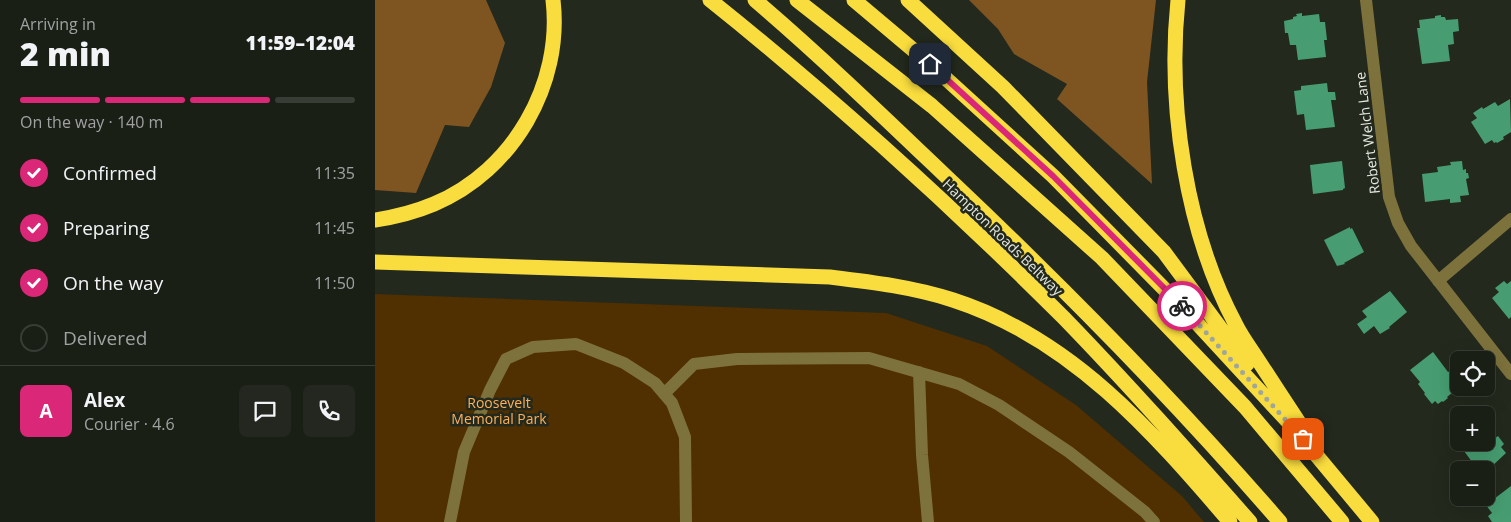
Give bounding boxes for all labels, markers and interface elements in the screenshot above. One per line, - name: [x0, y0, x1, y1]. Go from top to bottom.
- text: Arriving in: [20, 13, 96, 35]
- text: 11:59–12:04: [245, 30, 355, 56]
- text: 2 min: [20, 32, 111, 75]
- pin: [909, 43, 951, 85]
- icon: home: [916, 50, 944, 78]
- street label: Robert Welch Lane: [1350, 71, 1384, 195]
- text: On the way · 140 m: [20, 111, 163, 133]
- icon: check: [20, 159, 48, 187]
- text: Confirmed: [63, 160, 157, 186]
- text: 11:35: [314, 162, 355, 184]
- street label: Hampton Roads Beltway: [939, 175, 1068, 300]
- icon: check: [20, 214, 48, 242]
- text: Preparing: [63, 215, 150, 241]
- text: 11:45: [314, 217, 355, 239]
- icon: check: [20, 269, 48, 297]
- text: On the way: [63, 270, 163, 296]
- text: 11:50: [314, 272, 355, 294]
- courier: [1157, 281, 1207, 331]
- icon: bike: [1168, 292, 1196, 320]
- text: Delivered: [63, 325, 147, 351]
- map controls: [1450, 351, 1495, 506]
- button: locate: [1450, 351, 1495, 396]
- button: chat: [239, 385, 291, 437]
- button: phone: [303, 385, 355, 437]
- text: Alex: [84, 387, 125, 413]
- park label: Roosevelt Memorial Park: [451, 393, 547, 428]
- text: A: [39, 398, 53, 424]
- button: +: [1450, 406, 1495, 451]
- text: Courier · 4.6: [84, 413, 175, 435]
- pin: [1282, 418, 1324, 460]
- icon: bag: [1289, 425, 1317, 453]
- button: −: [1450, 461, 1495, 506]

